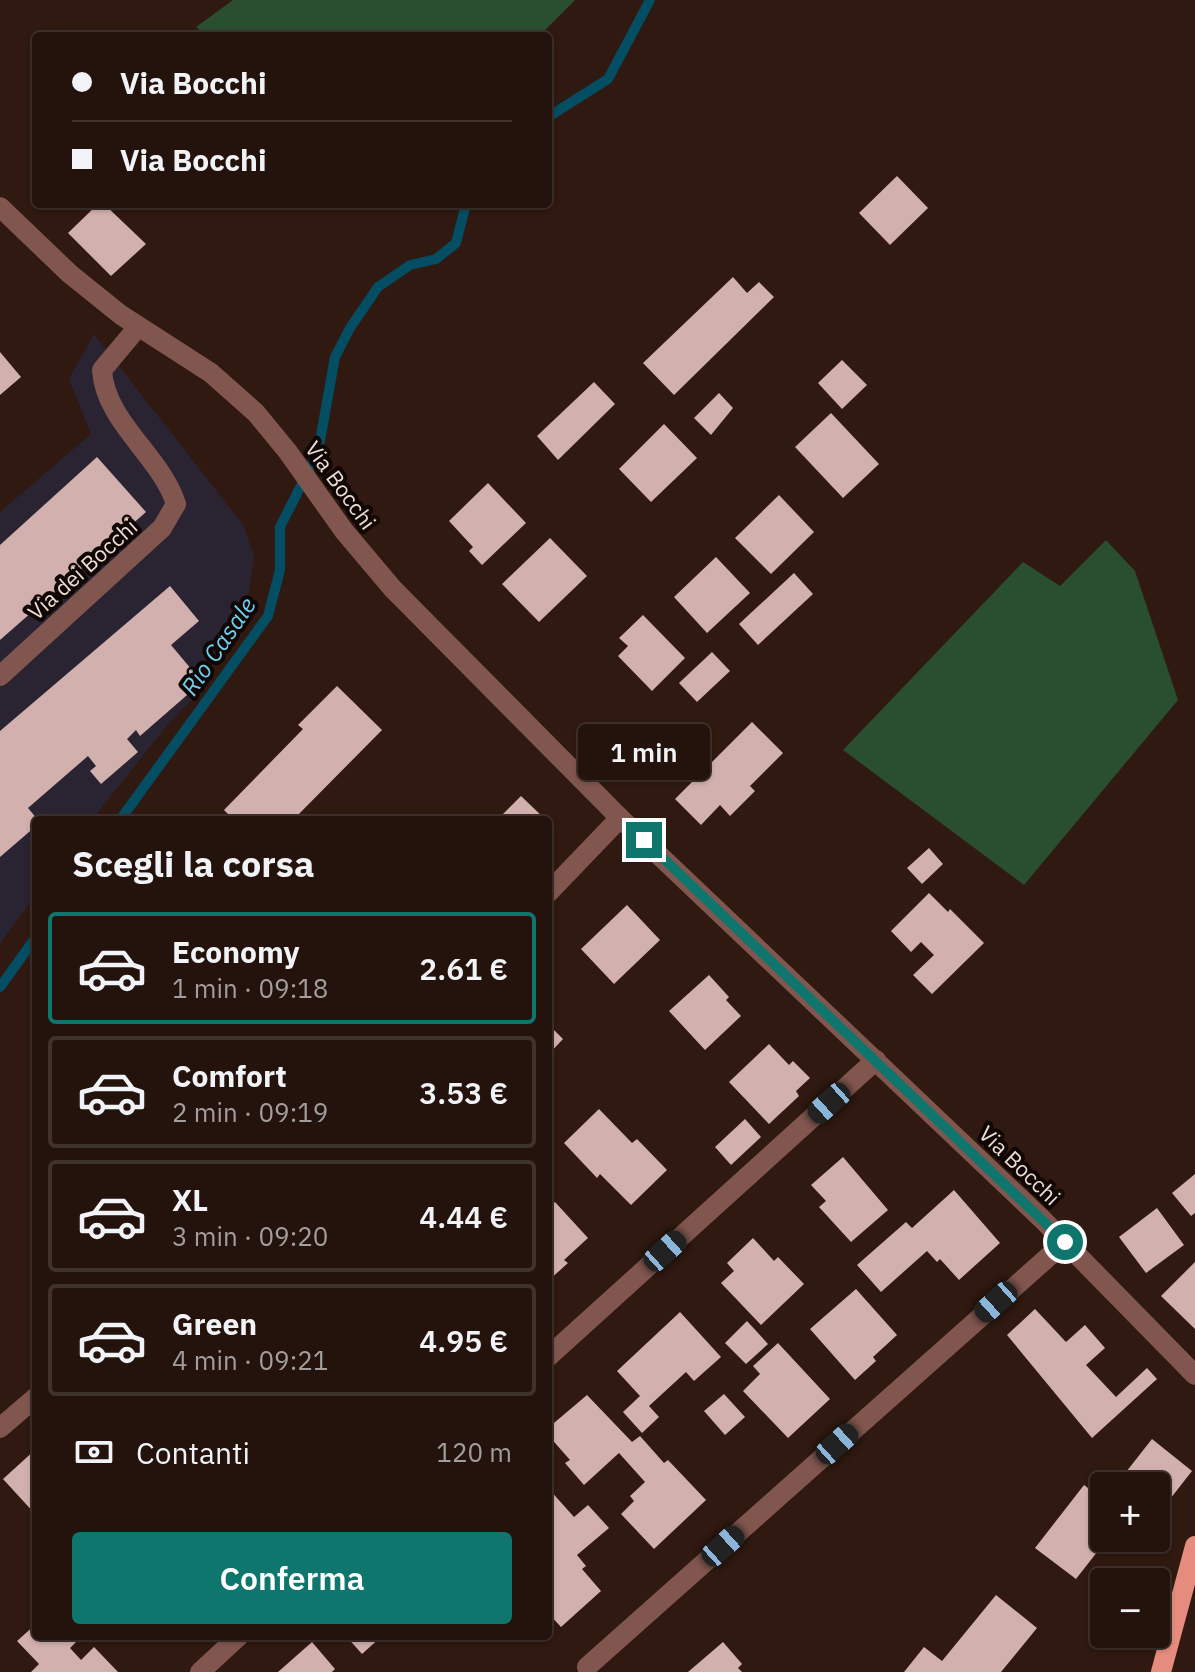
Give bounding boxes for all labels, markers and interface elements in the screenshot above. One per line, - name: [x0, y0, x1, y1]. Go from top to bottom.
- text: Via Bocchi: [120, 63, 267, 102]
- text: Via Bocchi: [120, 140, 267, 179]
- street label: Via Bocchi: [299, 435, 383, 535]
- street label: Via dei Bocchi: [21, 512, 143, 626]
- water label: Rio Casale: [173, 591, 263, 701]
- callout: 1 min: [578, 724, 710, 780]
- text: 1 min: [610, 735, 678, 769]
- route end: [626, 822, 662, 858]
- text: Scegli la corsa: [72, 840, 315, 887]
- icon: car: [76, 932, 148, 1004]
- text: Economy: [172, 932, 300, 971]
- text: 2.61 €: [419, 949, 508, 988]
- text: 1 min · 09:18: [172, 971, 328, 1005]
- icon: car: [76, 1056, 148, 1128]
- text: Comfort: [172, 1056, 287, 1095]
- text: 3.53 €: [419, 1073, 508, 1112]
- car: [803, 1078, 855, 1128]
- text: 2 min · 09:19: [172, 1095, 328, 1129]
- street label: Via Bocchi: [973, 1119, 1067, 1211]
- icon: car: [76, 1180, 148, 1252]
- text: XL: [172, 1180, 208, 1219]
- text: 4.44 €: [419, 1197, 508, 1236]
- text: 3 min · 09:20: [172, 1219, 328, 1253]
- route start: [1047, 1224, 1083, 1260]
- car: [639, 1226, 691, 1276]
- car: [970, 1277, 1022, 1327]
- icon: car: [76, 1304, 148, 1376]
- text: Green: [172, 1304, 257, 1343]
- text: 4.95 €: [419, 1321, 508, 1360]
- text: 4 min · 09:21: [172, 1343, 328, 1377]
- car: [811, 1419, 863, 1469]
- icon: cash: [72, 1430, 116, 1474]
- text: Contanti: [136, 1433, 250, 1472]
- text: 120 m: [436, 1435, 512, 1469]
- map controls: [1090, 1472, 1170, 1648]
- button: +: [1090, 1472, 1170, 1552]
- car: [697, 1521, 749, 1571]
- button: Conferma: [72, 1532, 512, 1624]
- button: −: [1090, 1568, 1170, 1648]

